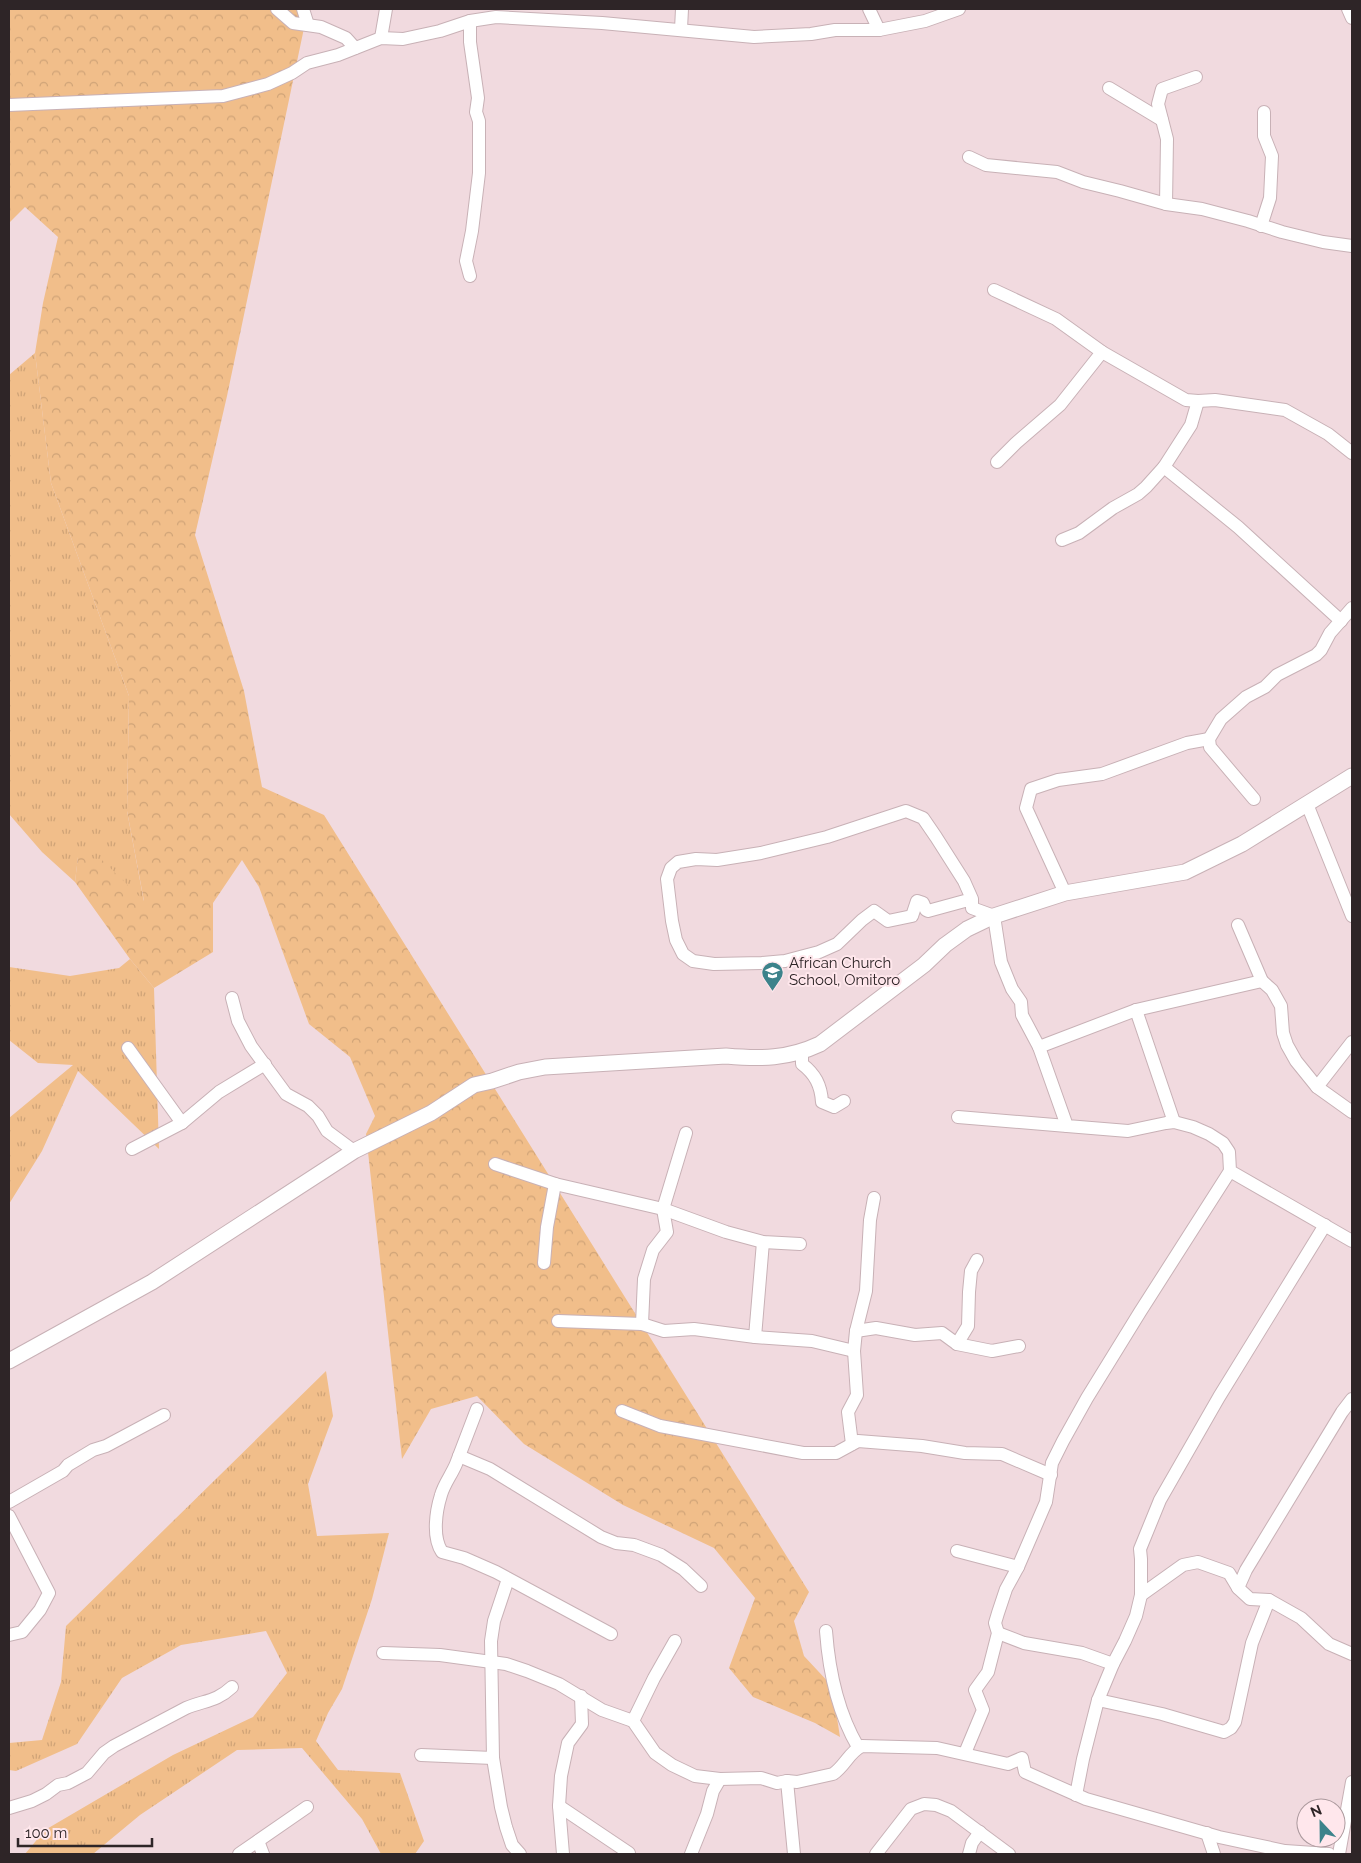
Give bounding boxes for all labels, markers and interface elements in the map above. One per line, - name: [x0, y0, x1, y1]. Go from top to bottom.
- place label: African Church School, Omitoro: [789, 954, 900, 989]
- school or university icon: African Church School, Omitoro: [761, 960, 785, 991]
- north arrow: [1296, 1798, 1346, 1848]
- text: N: [1308, 1802, 1324, 1820]
- scale bar: [18, 1816, 151, 1848]
- text: 100 m: [25, 1824, 67, 1842]

